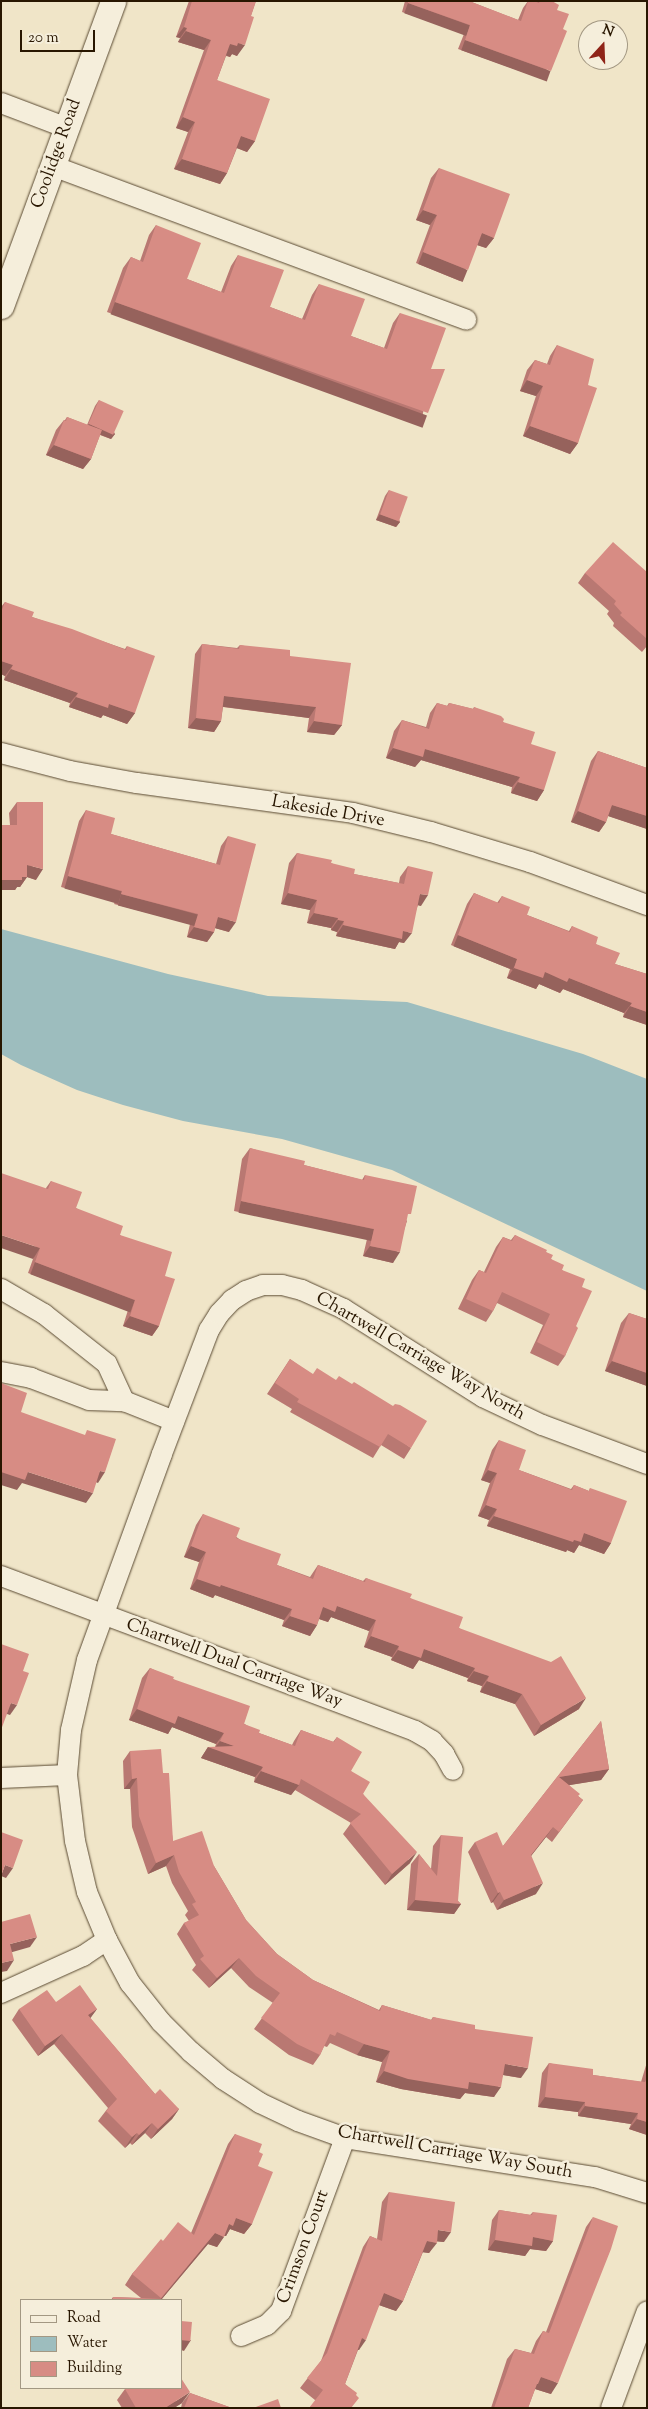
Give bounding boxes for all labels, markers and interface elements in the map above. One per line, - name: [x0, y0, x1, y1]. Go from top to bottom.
- scale bar: [22, 20, 98, 52]
- north arrow: [578, 20, 628, 70]
- text: N: [599, 21, 616, 43]
- text: 20 m: [28, 28, 59, 49]
- street label: Coolidge Road: [27, 96, 87, 212]
- street label: Lakeside Drive: [270, 791, 386, 833]
- street label: Chartwell Carriage Way North: [311, 1288, 529, 1426]
- street label: Chartwell Dual Carriage Way: [123, 1615, 345, 1713]
- street label: Chartwell Carriage Way South: [336, 2122, 574, 2184]
- street label: Crimson Court: [273, 2187, 335, 2307]
- legend: [20, 2299, 182, 2389]
- text: Road: [67, 2308, 101, 2329]
- text: Water: [67, 2333, 107, 2354]
- text: Building: [67, 2358, 122, 2379]

